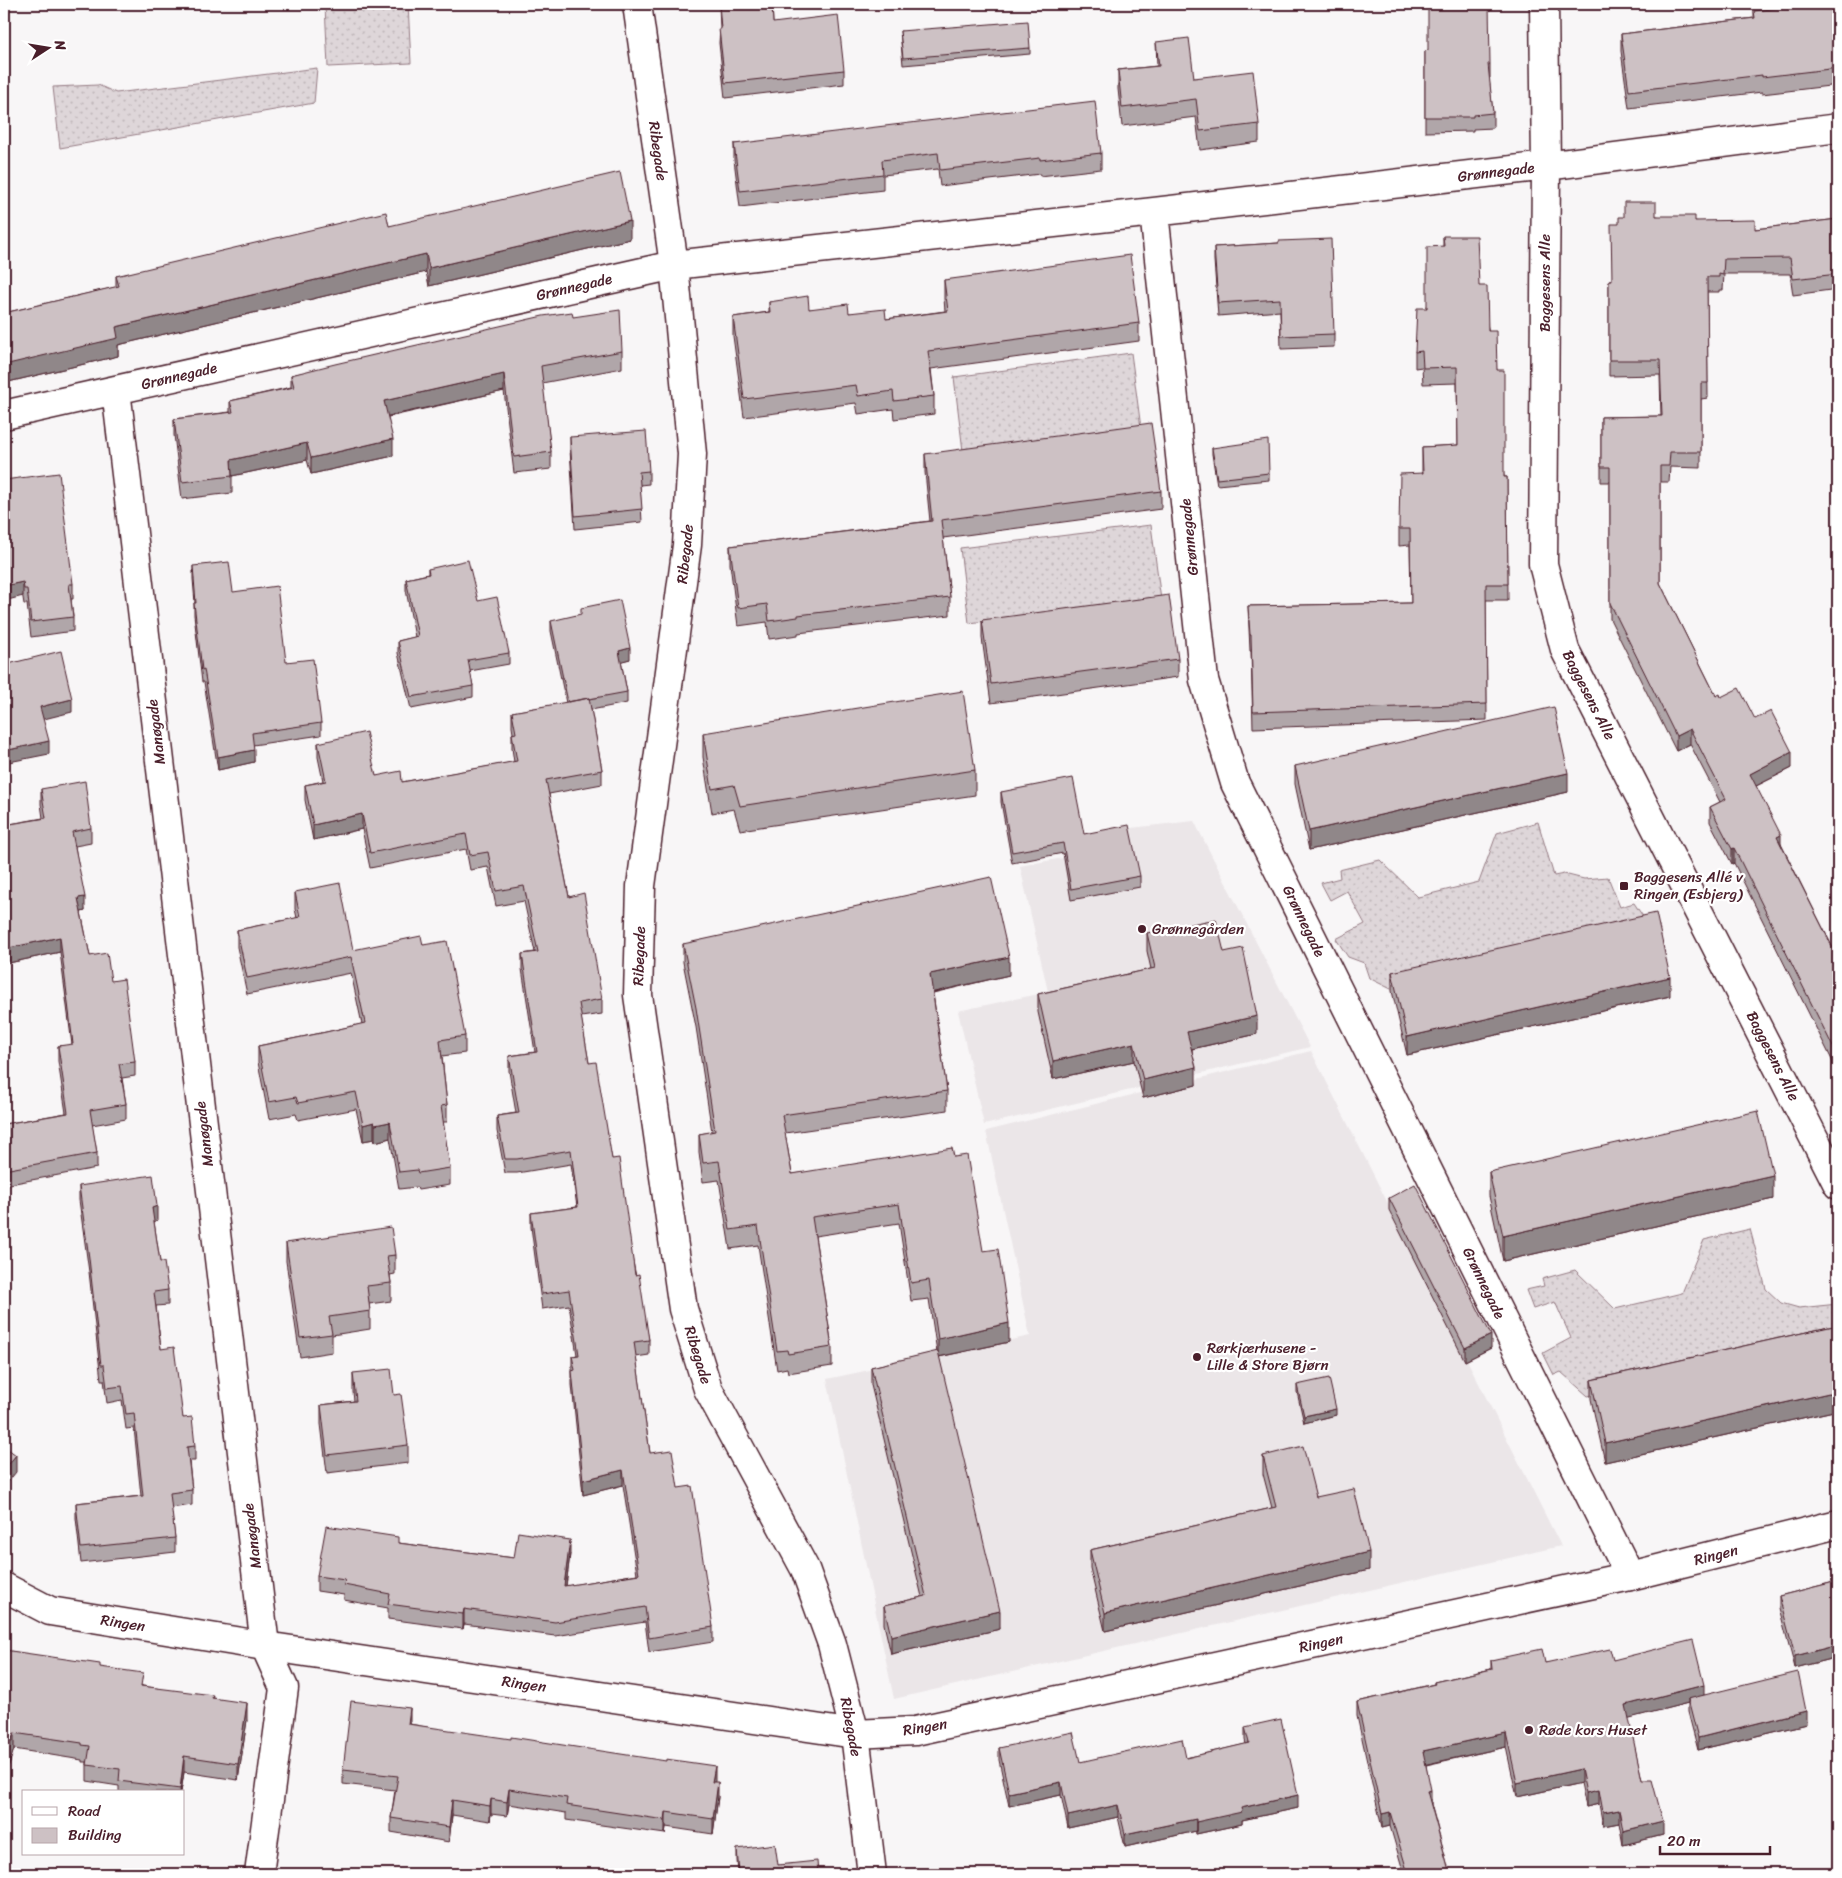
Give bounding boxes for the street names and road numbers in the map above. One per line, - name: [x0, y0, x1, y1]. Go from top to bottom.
- street label: Ribegade: [641, 120, 675, 183]
- street label: Grønnegade: [1456, 154, 1536, 190]
- street label: Baggesens Alle: [1532, 234, 1558, 332]
- street label: Grønnegade: [533, 266, 615, 308]
- street label: Grønnegade: [138, 355, 220, 397]
- street label: Grønnegade: [1172, 497, 1206, 577]
- street label: Ribegade: [669, 523, 701, 585]
- street label: Baggesens Alle: [1555, 645, 1623, 745]
- street label: Manøgade: [139, 698, 173, 766]
- street label: Grønnegade: [1275, 881, 1333, 961]
- street label: Ribegade: [625, 925, 653, 986]
- street label: Baggesens Alle: [1739, 1006, 1807, 1106]
- street label: Manøgade: [187, 1100, 221, 1168]
- street label: Grønnegade: [1455, 1243, 1513, 1323]
- street label: Ribegade: [677, 1323, 719, 1388]
- street label: Manøgade: [235, 1502, 269, 1570]
- street label: Ringen: [1691, 1537, 1741, 1573]
- street label: Ringen: [99, 1607, 147, 1639]
- street label: Ringen: [1296, 1626, 1346, 1660]
- street label: Ringen: [500, 1668, 548, 1700]
- street label: Ribegade: [833, 1695, 870, 1759]
- street label: Ringen: [901, 1711, 949, 1743]

